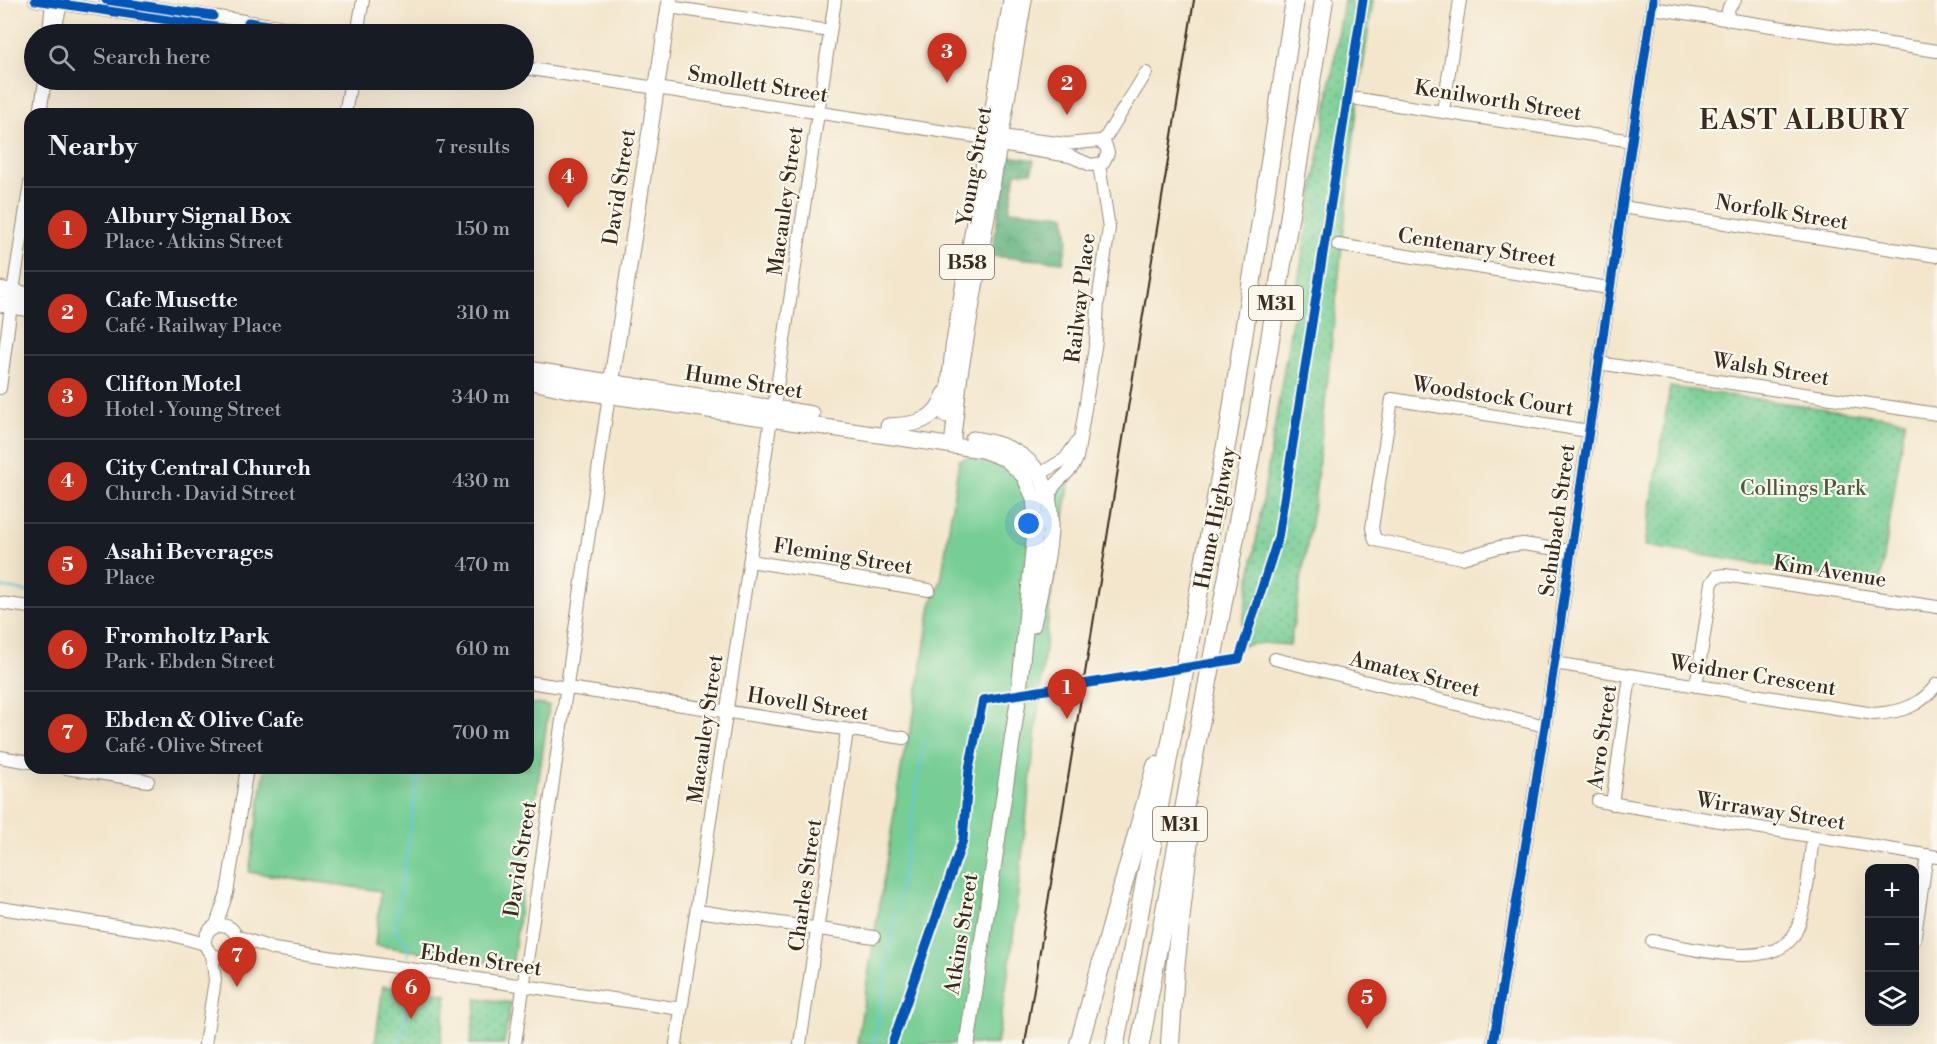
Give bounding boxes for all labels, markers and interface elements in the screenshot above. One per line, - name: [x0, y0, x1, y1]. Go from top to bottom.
- search box: [24, 24, 534, 90]
- pin: 3: [928, 34, 966, 83]
- icon: search: [45, 41, 78, 74]
- text: Search here: [93, 44, 210, 71]
- street label: Smollett Street: [686, 61, 830, 109]
- pin: 2: [1048, 66, 1086, 115]
- street label: Kenilworth Street: [1412, 75, 1584, 127]
- street label: Young Street: [952, 104, 998, 229]
- district label: EAST ALBURY: [1699, 104, 1911, 138]
- street label: Macauley Street: [763, 124, 809, 278]
- street label: David Street: [598, 127, 642, 247]
- text: Nearby: [48, 131, 138, 163]
- text: 7 results: [435, 135, 510, 160]
- pin: 4: [548, 158, 588, 208]
- street label: Norfolk Street: [1713, 190, 1851, 236]
- text: Albury Signal Box: [105, 203, 292, 230]
- text: 1: [63, 217, 72, 242]
- text: 150 m: [455, 217, 510, 242]
- street label: Centenary Street: [1396, 223, 1558, 273]
- text: Place · Atkins Street: [105, 230, 283, 255]
- street label: Railway Place: [1060, 232, 1102, 365]
- road number: B58: [940, 245, 994, 279]
- road number: M31: [1249, 286, 1303, 320]
- text: Cafe Musette: [105, 287, 238, 314]
- text: 2: [61, 301, 74, 326]
- text: 310 m: [457, 301, 510, 326]
- text: Café · Railway Place: [105, 314, 282, 339]
- street label: Walsh Street: [1710, 348, 1832, 392]
- street label: Hume Street: [683, 361, 805, 405]
- text: Clifton Motel: [105, 371, 241, 398]
- street label: Woodstock Court: [1409, 371, 1576, 423]
- text: 3: [61, 385, 74, 410]
- text: 340 m: [452, 385, 510, 410]
- text: Hotel · Young Street: [105, 398, 282, 423]
- street label: Schubach Street: [1534, 442, 1582, 598]
- street label: Hume Highway: [1189, 444, 1243, 592]
- text: City Central Church: [105, 455, 311, 482]
- text: 4: [61, 469, 74, 494]
- text: 430 m: [452, 469, 510, 494]
- park label: Collings Park: [1740, 476, 1867, 502]
- text: Church · David Street: [105, 482, 296, 507]
- your location: [1014, 509, 1043, 538]
- street label: Fleming Street: [771, 533, 915, 581]
- text: Asahi Beverages: [105, 539, 273, 566]
- street label: Kim Avenue: [1771, 550, 1888, 594]
- text: 5: [61, 553, 74, 578]
- text: 470 m: [454, 553, 510, 578]
- text: Place: [105, 566, 155, 591]
- text: Fromholtz Park: [105, 623, 270, 650]
- text: 6: [61, 637, 74, 662]
- text: 610 m: [456, 637, 510, 662]
- street label: Amatex Street: [1346, 646, 1483, 704]
- text: Park · Ebden Street: [105, 650, 275, 675]
- street label: Weidner Crescent: [1667, 650, 1838, 702]
- street label: Macauley Street: [683, 652, 729, 806]
- pin: 1: [1048, 670, 1086, 719]
- street label: Avro Street: [1583, 682, 1623, 792]
- street label: Hovell Street: [745, 683, 871, 728]
- text: Ebden & Olive Cafe: [105, 707, 304, 734]
- text: 7: [62, 721, 73, 746]
- text: 700 m: [452, 721, 510, 746]
- text: Café · Olive Street: [105, 734, 264, 759]
- street label: Wirraway Street: [1693, 787, 1848, 837]
- street label: David Street: [499, 799, 543, 919]
- road number: M31: [1153, 807, 1207, 841]
- street label: Charles Street: [784, 817, 828, 953]
- map controls: [1865, 864, 1919, 1026]
- button: +: [1865, 864, 1919, 918]
- street label: Atkins Street: [939, 871, 985, 998]
- button: −: [1865, 918, 1919, 972]
- pin: 7: [218, 938, 256, 987]
- street label: Ebden Street: [418, 940, 544, 982]
- pin: 6: [392, 970, 430, 1019]
- button: layers: [1865, 972, 1919, 1026]
- pin: 5: [1348, 980, 1386, 1029]

